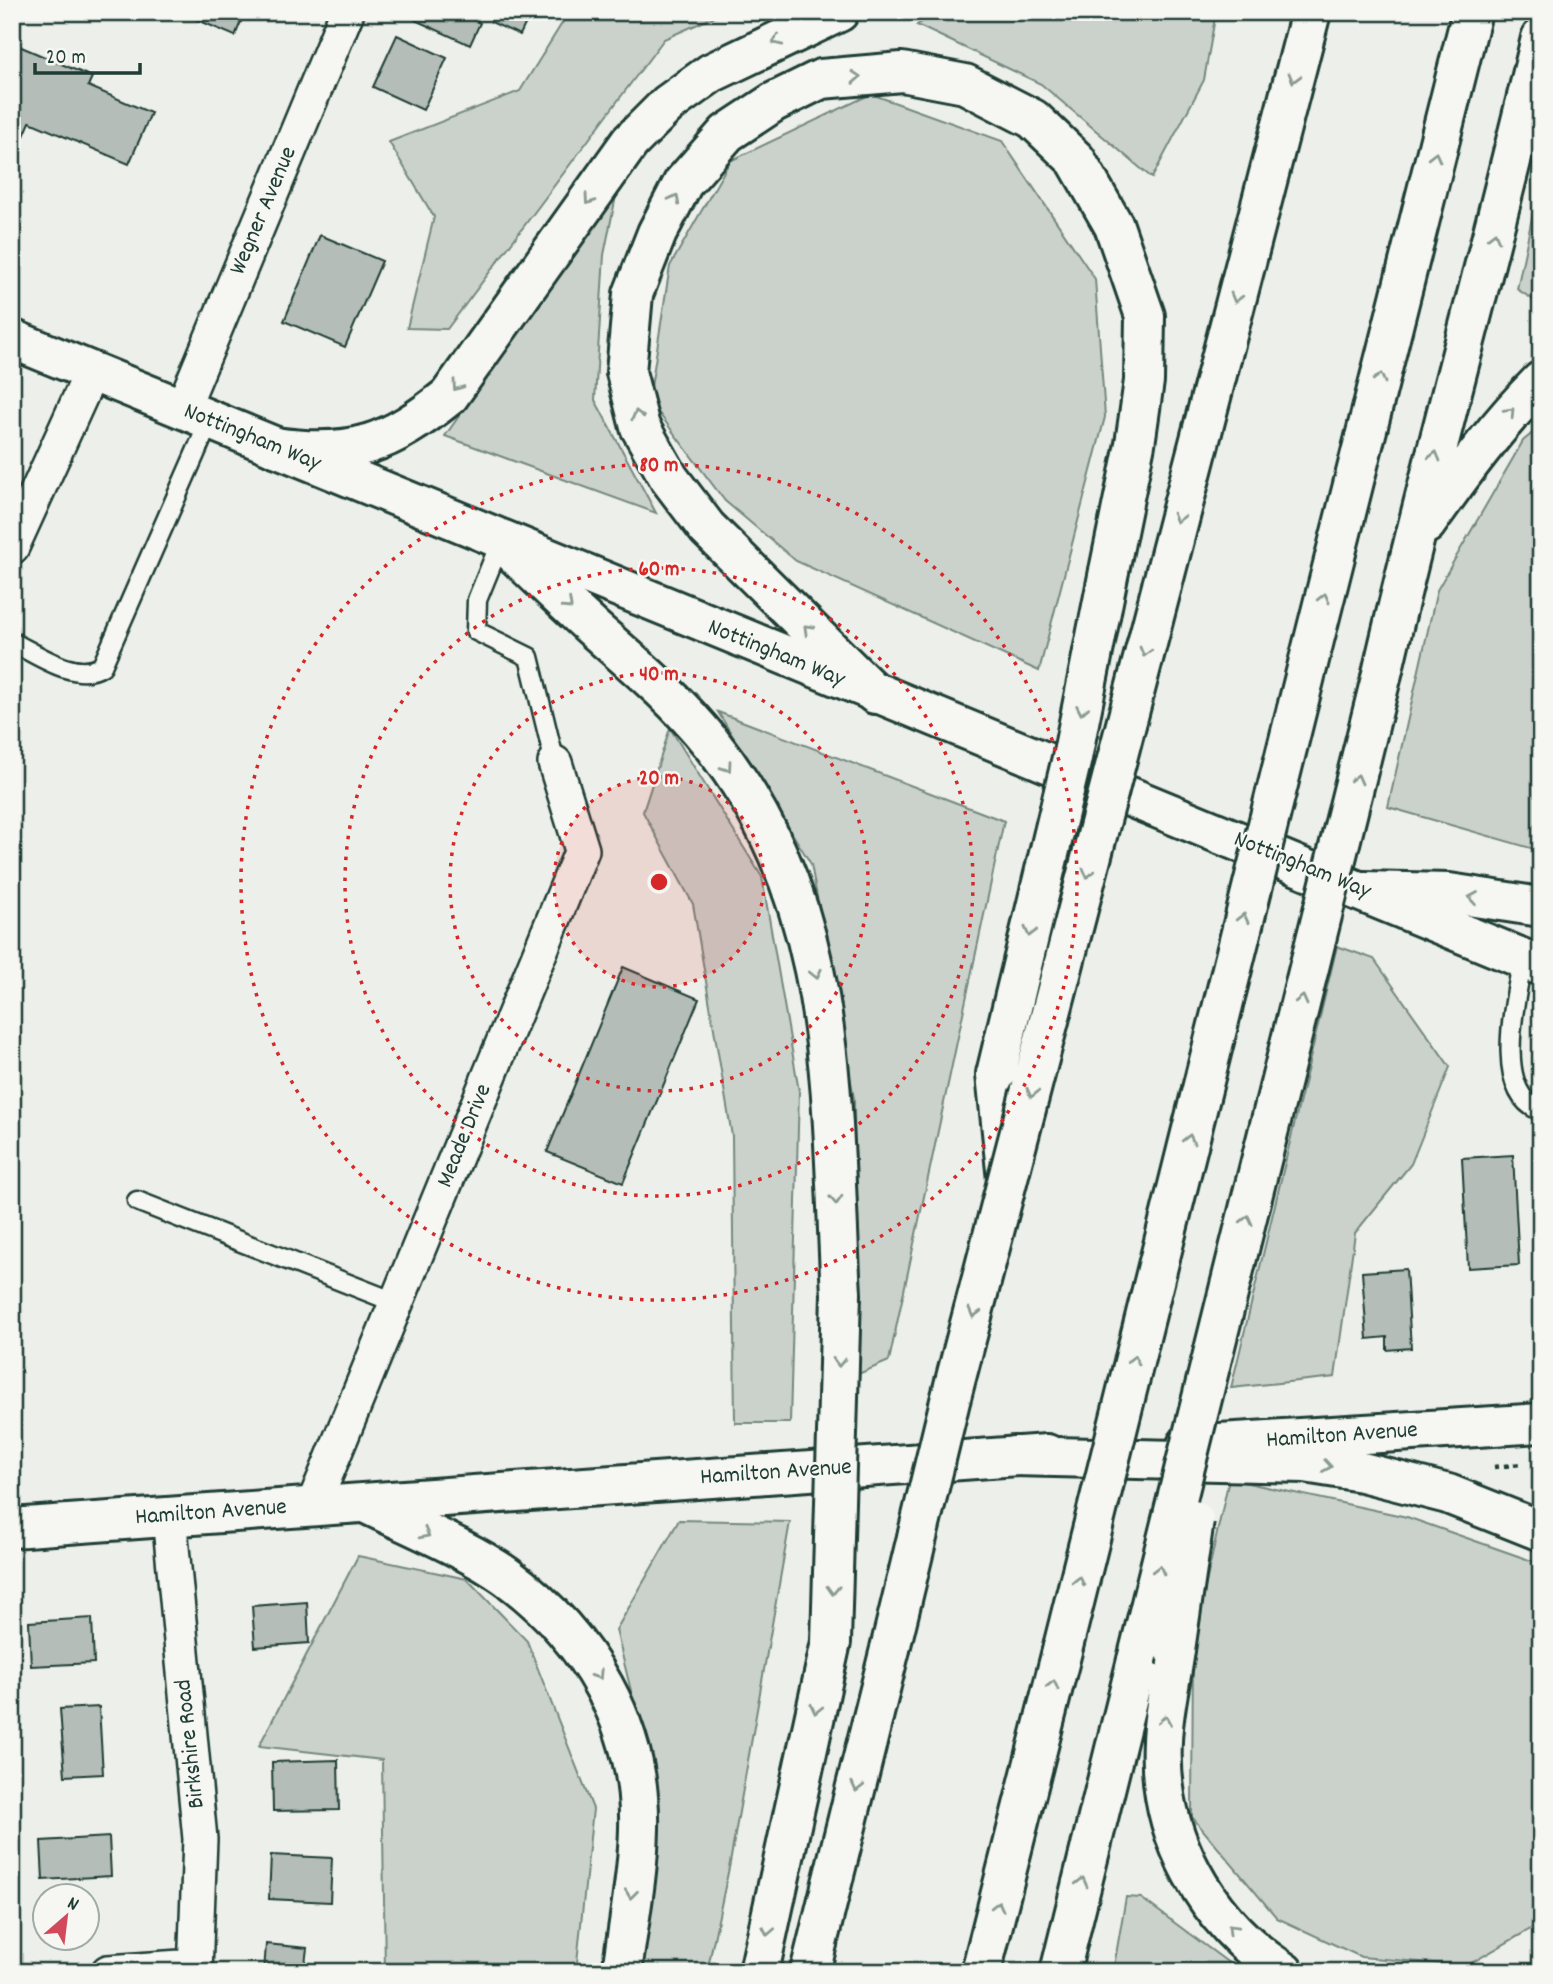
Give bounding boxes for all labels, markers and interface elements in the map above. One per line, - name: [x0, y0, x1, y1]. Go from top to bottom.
- scale bar: [35, 32, 140, 76]
- one-way arrow: [772, 33, 784, 47]
- text: 20 m: [46, 44, 86, 74]
- one-way arrow: [851, 70, 862, 85]
- one-way arrow: [1288, 72, 1302, 84]
- street label: Wegner Avenue: [222, 142, 306, 280]
- one-way arrow: [1427, 151, 1441, 163]
- one-way arrow: [584, 192, 597, 205]
- one-way arrow: [667, 194, 680, 206]
- one-way arrow: [1486, 231, 1500, 243]
- one-way arrow: [1230, 292, 1244, 304]
- one-way arrow: [1372, 372, 1386, 384]
- one-way arrow: [452, 378, 465, 391]
- street label: Nottingham Way: [178, 395, 327, 481]
- one-way arrow: [1502, 408, 1514, 421]
- one-way arrow: [631, 410, 645, 422]
- one-way arrow: [1427, 451, 1441, 463]
- text: 80 m: [639, 452, 679, 482]
- one-way arrow: [1172, 512, 1186, 524]
- text: 60 m: [639, 556, 679, 586]
- one-way arrow: [1316, 592, 1330, 604]
- one-way arrow: [560, 596, 573, 609]
- street label: Nottingham Way: [702, 611, 851, 697]
- one-way arrow: [803, 625, 816, 638]
- one-way arrow: [1138, 646, 1153, 658]
- text: 40 m: [639, 661, 679, 691]
- one-way arrow: [1075, 704, 1090, 716]
- one-way arrow: [719, 759, 732, 772]
- text: 20 m: [639, 765, 679, 795]
- one-way arrow: [1349, 773, 1363, 785]
- street label: Nottingham Way: [1228, 823, 1377, 909]
- one-way arrow: [1082, 866, 1096, 878]
- centre of rings: [647, 870, 671, 894]
- one-way arrow: [1467, 891, 1479, 906]
- one-way arrow: [1235, 912, 1249, 924]
- one-way arrow: [1024, 926, 1038, 938]
- one-way arrow: [808, 968, 823, 980]
- one-way arrow: [1294, 994, 1308, 1006]
- street label: Meade Drive: [429, 1079, 501, 1193]
- one-way arrow: [1026, 1087, 1040, 1099]
- one-way arrow: [1180, 1133, 1195, 1145]
- one-way arrow: [828, 1195, 843, 1206]
- one-way arrow: [1239, 1214, 1253, 1226]
- one-way arrow: [968, 1307, 982, 1319]
- one-way arrow: [1126, 1354, 1140, 1366]
- one-way arrow: [832, 1357, 847, 1368]
- street label: Hamilton Avenue: [1265, 1414, 1419, 1458]
- street label: Hamilton Avenue: [699, 1451, 853, 1495]
- one-way arrow: [1321, 1458, 1333, 1473]
- street label: Hamilton Avenue: [134, 1491, 288, 1535]
- one-way arrow: [418, 1525, 430, 1539]
- one-way arrow: [1151, 1564, 1165, 1576]
- one-way arrow: [1071, 1575, 1085, 1587]
- one-way arrow: [825, 1584, 840, 1595]
- one-way arrow: [590, 1667, 603, 1680]
- street label: Birkshire Road: [167, 1678, 215, 1810]
- one-way arrow: [1045, 1679, 1059, 1691]
- one-way arrow: [810, 1703, 824, 1715]
- one-way arrow: [1157, 1714, 1172, 1726]
- one-way arrow: [851, 1781, 865, 1793]
- one-way arrow: [1074, 1876, 1088, 1888]
- north arrow: [32, 1882, 102, 1952]
- one-way arrow: [624, 1889, 639, 1900]
- text: N: [62, 1891, 83, 1919]
- one-way arrow: [990, 1900, 1004, 1912]
- one-way arrow: [1227, 1924, 1240, 1937]
- one-way arrow: [761, 1925, 776, 1937]

